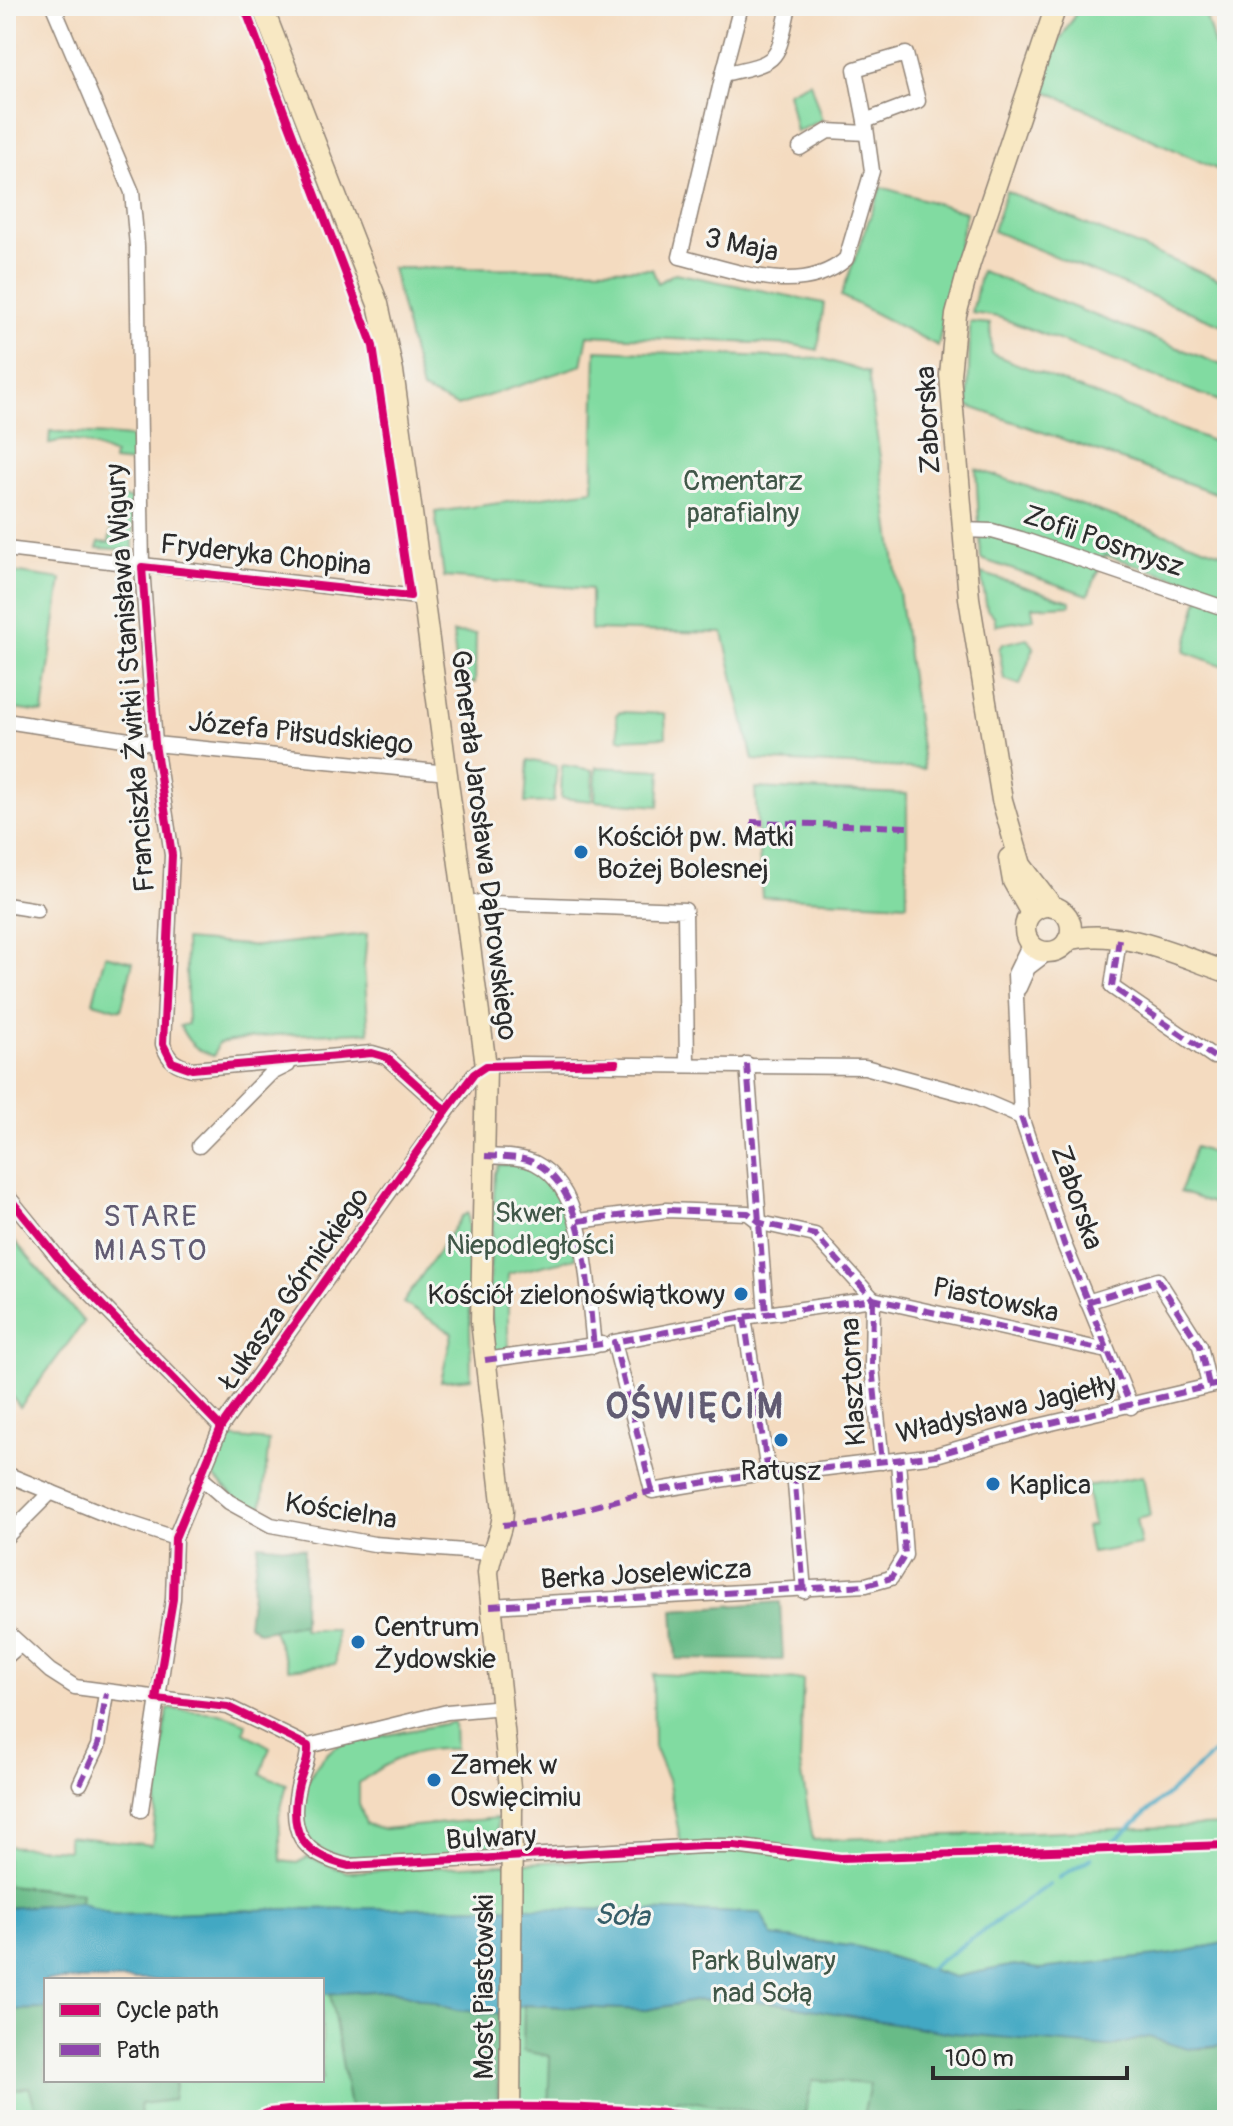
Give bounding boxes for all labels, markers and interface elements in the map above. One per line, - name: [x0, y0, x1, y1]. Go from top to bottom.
- street label: 3 Maja: [702, 221, 782, 270]
- street label: Zaborska: [908, 365, 949, 475]
- street label: Franciszka Żwirki i Stanisława Wigury: [98, 462, 163, 893]
- park label: Cmentarz parafialny: [683, 464, 803, 531]
- street label: Zofii Posmysz: [1019, 498, 1188, 585]
- street label: Fryderyka Chopina: [159, 527, 373, 584]
- street label: Generała Jarosława Dąbrowskiego: [442, 648, 525, 1042]
- street label: Józefa Piłsudskiego: [187, 704, 415, 763]
- place label: Kościół pw. Matki Bożej Bolesnej: [597, 820, 794, 887]
- marker: Kościół pw. Matki Bożej Bolesnej: [572, 843, 590, 861]
- street label: Zaborska: [1042, 1141, 1111, 1254]
- street label: Łukasza Górnickiego: [210, 1181, 377, 1399]
- park label: Skwer Niepodległości: [446, 1196, 614, 1263]
- district label: STARE MIASTO: [94, 1198, 208, 1269]
- street label: Piastowska: [929, 1270, 1062, 1331]
- place label: Kościół zielonoświątkowy: [427, 1278, 725, 1313]
- marker: Kościół zielonoświątkowy: [732, 1285, 750, 1303]
- street label: Klasztorna: [833, 1317, 874, 1447]
- street label: Władysława Jagiełły: [893, 1367, 1120, 1452]
- district label: OŚWIĘCIM: [605, 1383, 785, 1429]
- marker: Ratusz: [772, 1431, 790, 1449]
- place label: Ratusz: [741, 1454, 821, 1489]
- place label: Kaplica: [1009, 1468, 1091, 1503]
- marker: Kaplica: [984, 1475, 1002, 1493]
- street label: Kościelna: [282, 1485, 399, 1538]
- street label: Berka Joselewicza: [540, 1551, 753, 1598]
- place label: Centrum Żydowskie: [374, 1610, 496, 1677]
- marker: Centrum Żydowskie: [349, 1633, 367, 1651]
- place label: Zamek w Oswięcimiu: [450, 1748, 582, 1815]
- marker: Zamek w Oswięcimiu: [425, 1771, 443, 1789]
- street label: Bulwary: [445, 1819, 537, 1858]
- street label: Most Piastowski: [467, 1894, 502, 2080]
- water label: Soła: [594, 1896, 652, 1936]
- park label: Park Bulwary nad Sołą: [690, 1944, 836, 2011]
- legend: [44, 1978, 324, 2082]
- text: Cycle path: [116, 1996, 219, 2025]
- scale bar: [933, 2030, 1127, 2080]
- text: Path: [116, 2036, 160, 2065]
- text: 100 m: [945, 2044, 1014, 2073]

